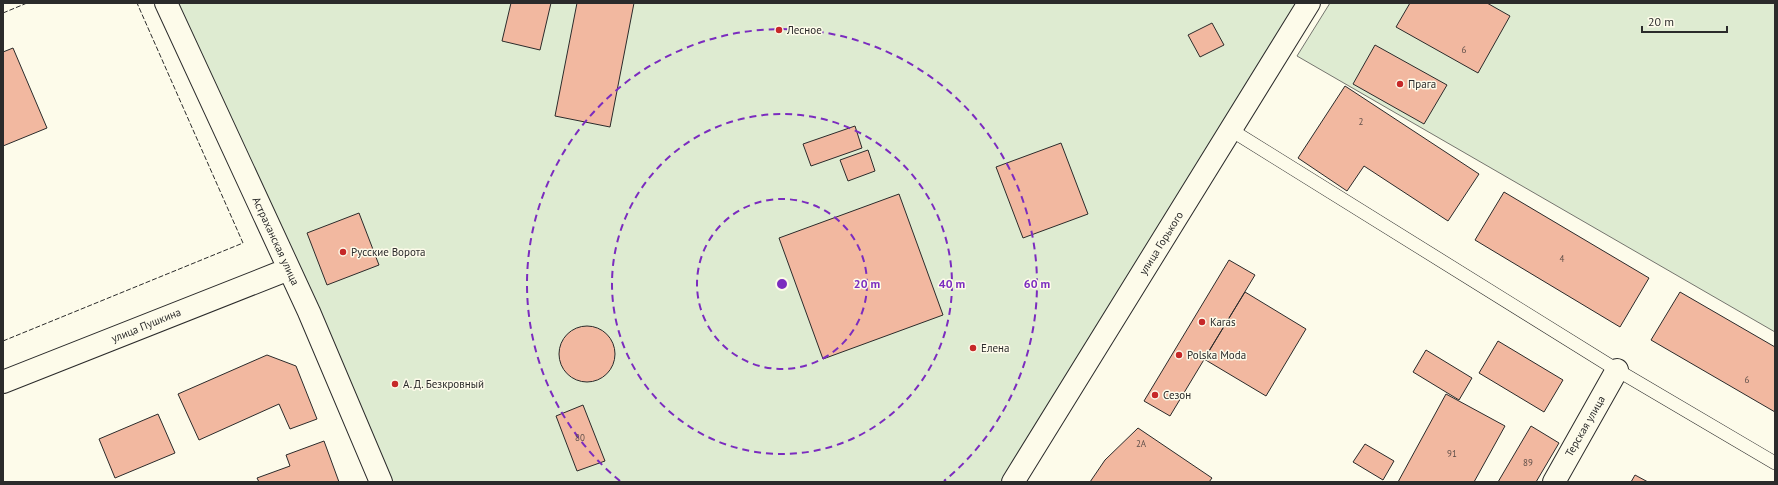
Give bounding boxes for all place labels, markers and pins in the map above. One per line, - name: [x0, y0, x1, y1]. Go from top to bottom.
- place label: Лесное: [786, 23, 822, 37]
- marker: Лесное: [774, 25, 784, 35]
- place label: Прага: [1408, 77, 1436, 91]
- marker: Прага: [1395, 79, 1405, 89]
- place label: Русские Ворота: [351, 245, 426, 259]
- marker: Русские Ворота: [338, 247, 348, 257]
- centre of rings: [775, 277, 789, 291]
- place label: Karas: [1210, 315, 1236, 329]
- marker: Karas: [1197, 317, 1207, 327]
- place label: Елена: [981, 341, 1009, 355]
- marker: Елена: [968, 343, 978, 353]
- place label: Polska Moda: [1187, 348, 1246, 362]
- marker: Polska Moda: [1174, 350, 1184, 360]
- place label: А. Д. Безкровный: [403, 377, 484, 391]
- marker: А. Д. Безкровный: [390, 379, 400, 389]
- place label: Сезон: [1163, 388, 1191, 402]
- marker: Сезон: [1150, 390, 1160, 400]

